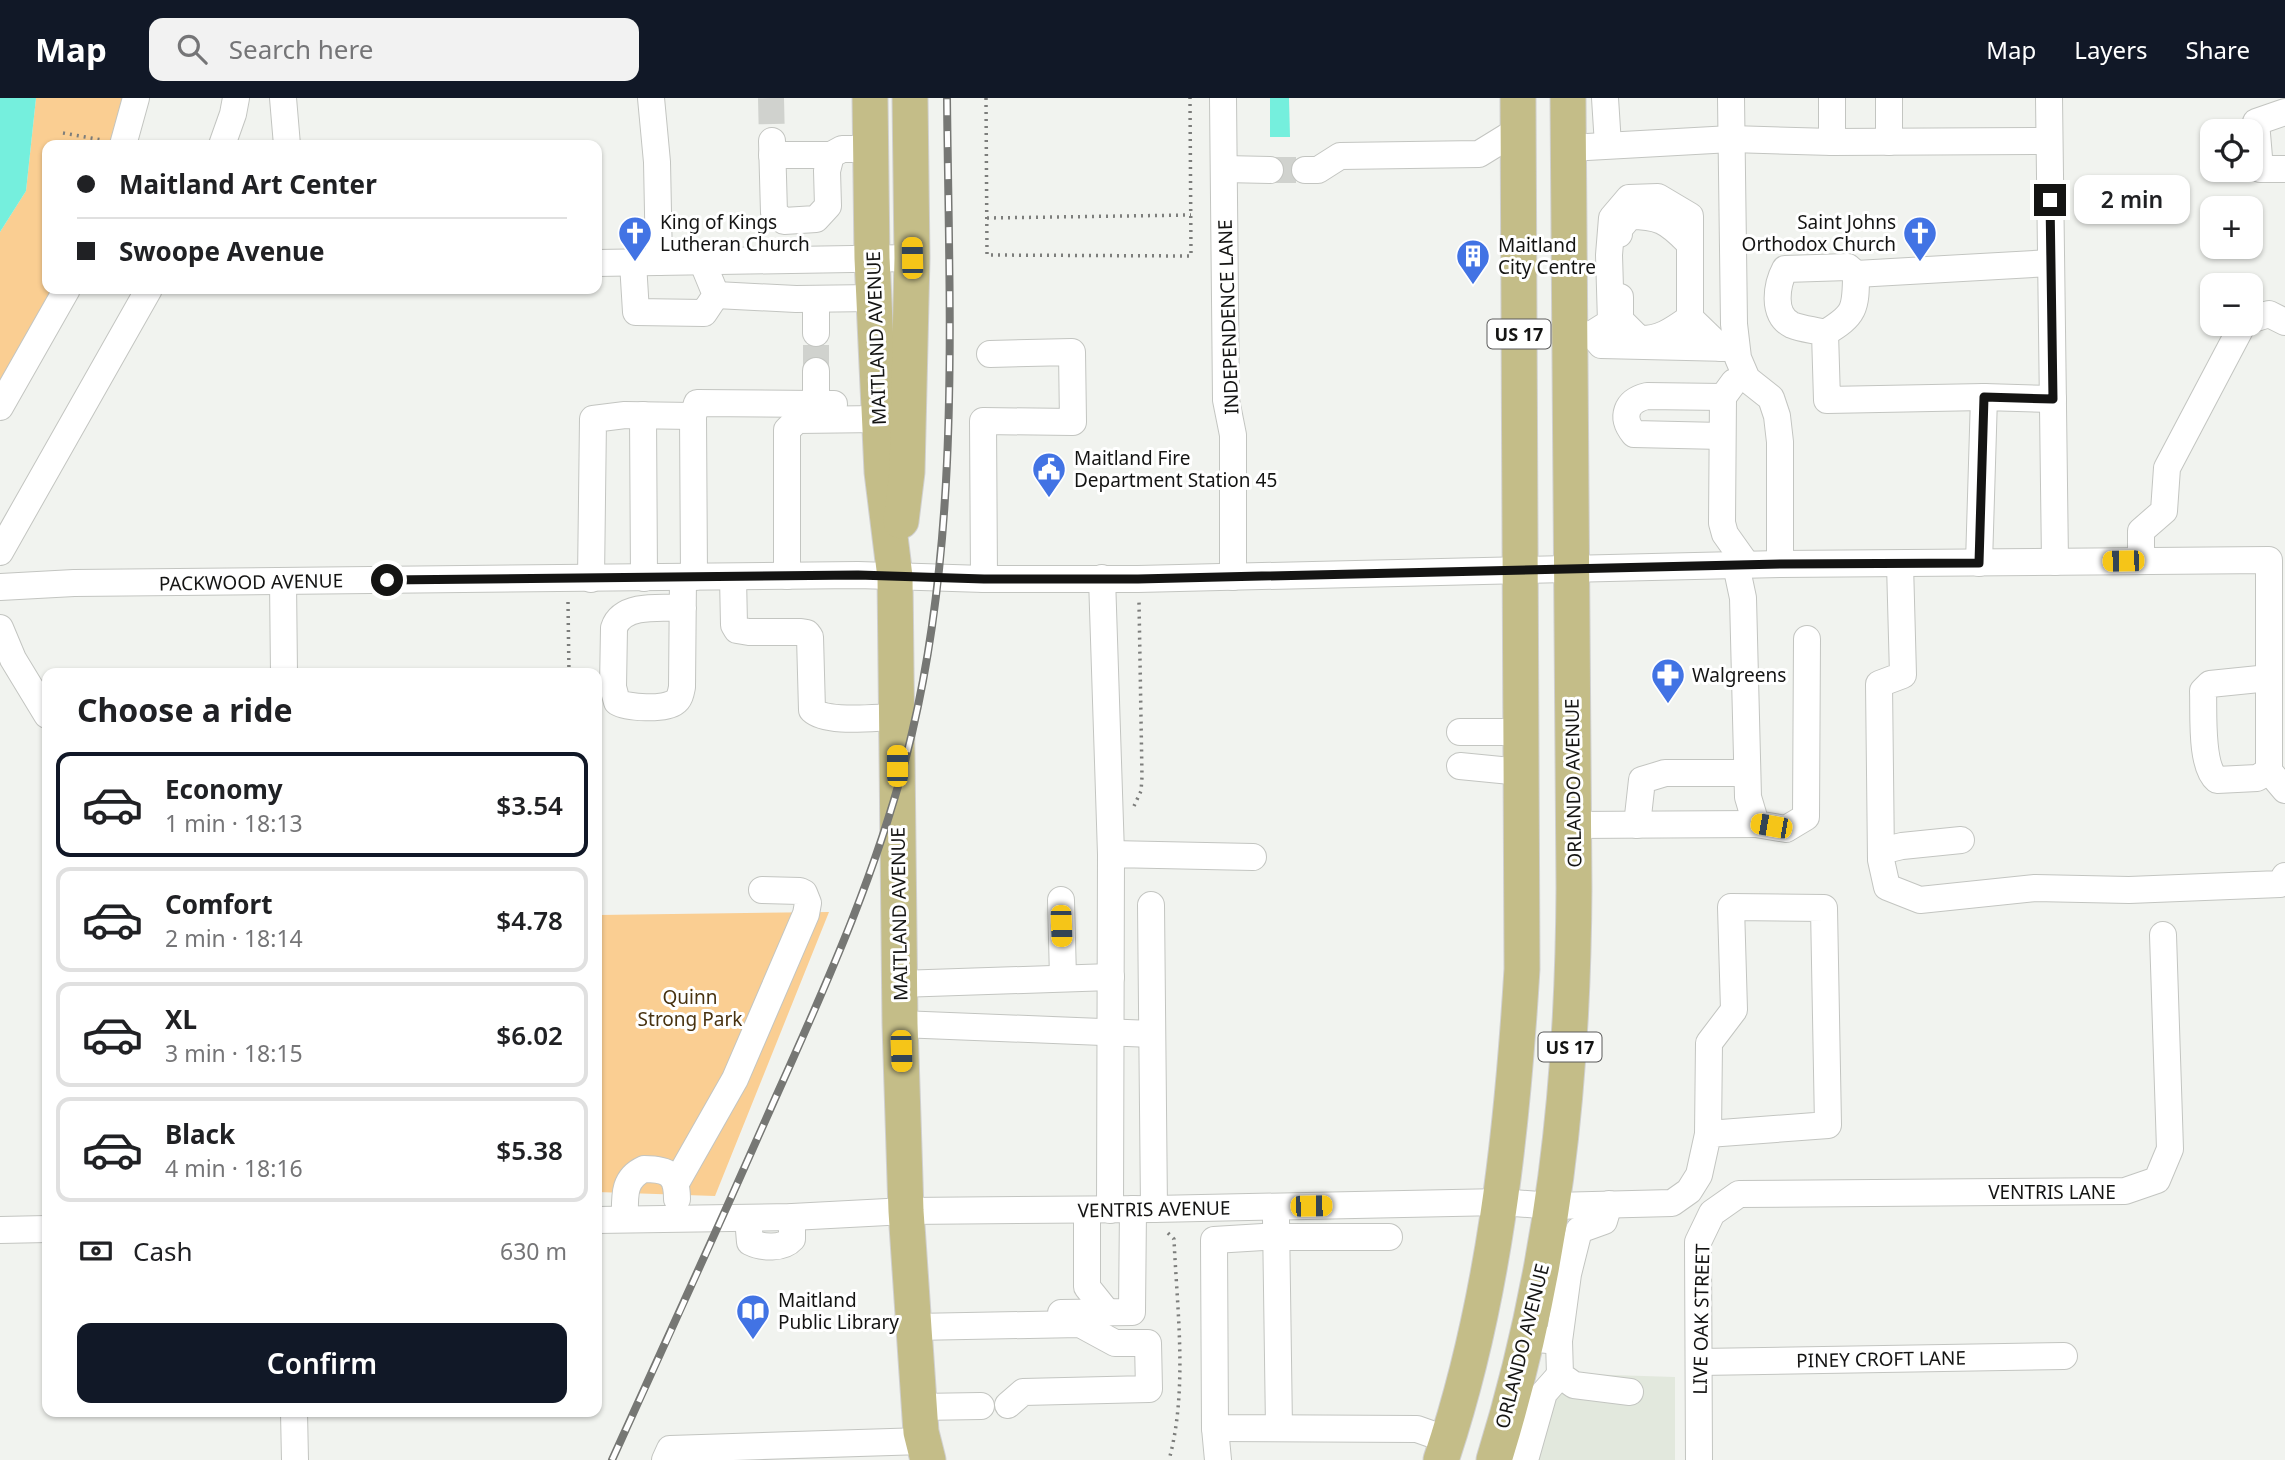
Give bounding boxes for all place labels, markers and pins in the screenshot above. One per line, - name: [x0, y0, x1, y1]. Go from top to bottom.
- place label: King of Kings Lutheran Church: [660, 209, 810, 257]
- place label: Saint Johns Orthodox Church: [1742, 209, 1896, 257]
- church icon: King of Kings Lutheran Church: [616, 214, 654, 263]
- church icon: Saint Johns Orthodox Church: [1901, 214, 1939, 263]
- place label: Maitland City Centre: [1498, 232, 1596, 280]
- building icon: Maitland City Centre: [1454, 237, 1492, 286]
- place label: Maitland Fire Department Station 45: [1074, 445, 1277, 493]
- public building icon: Maitland Fire Department Station 45: [1030, 450, 1068, 499]
- pharmacy icon: Walgreens: [1649, 656, 1687, 705]
- place label: Walgreens: [1692, 662, 1786, 688]
- place label: Maitland Public Library: [778, 1287, 899, 1335]
- library icon: Maitland Public Library: [734, 1292, 772, 1341]

